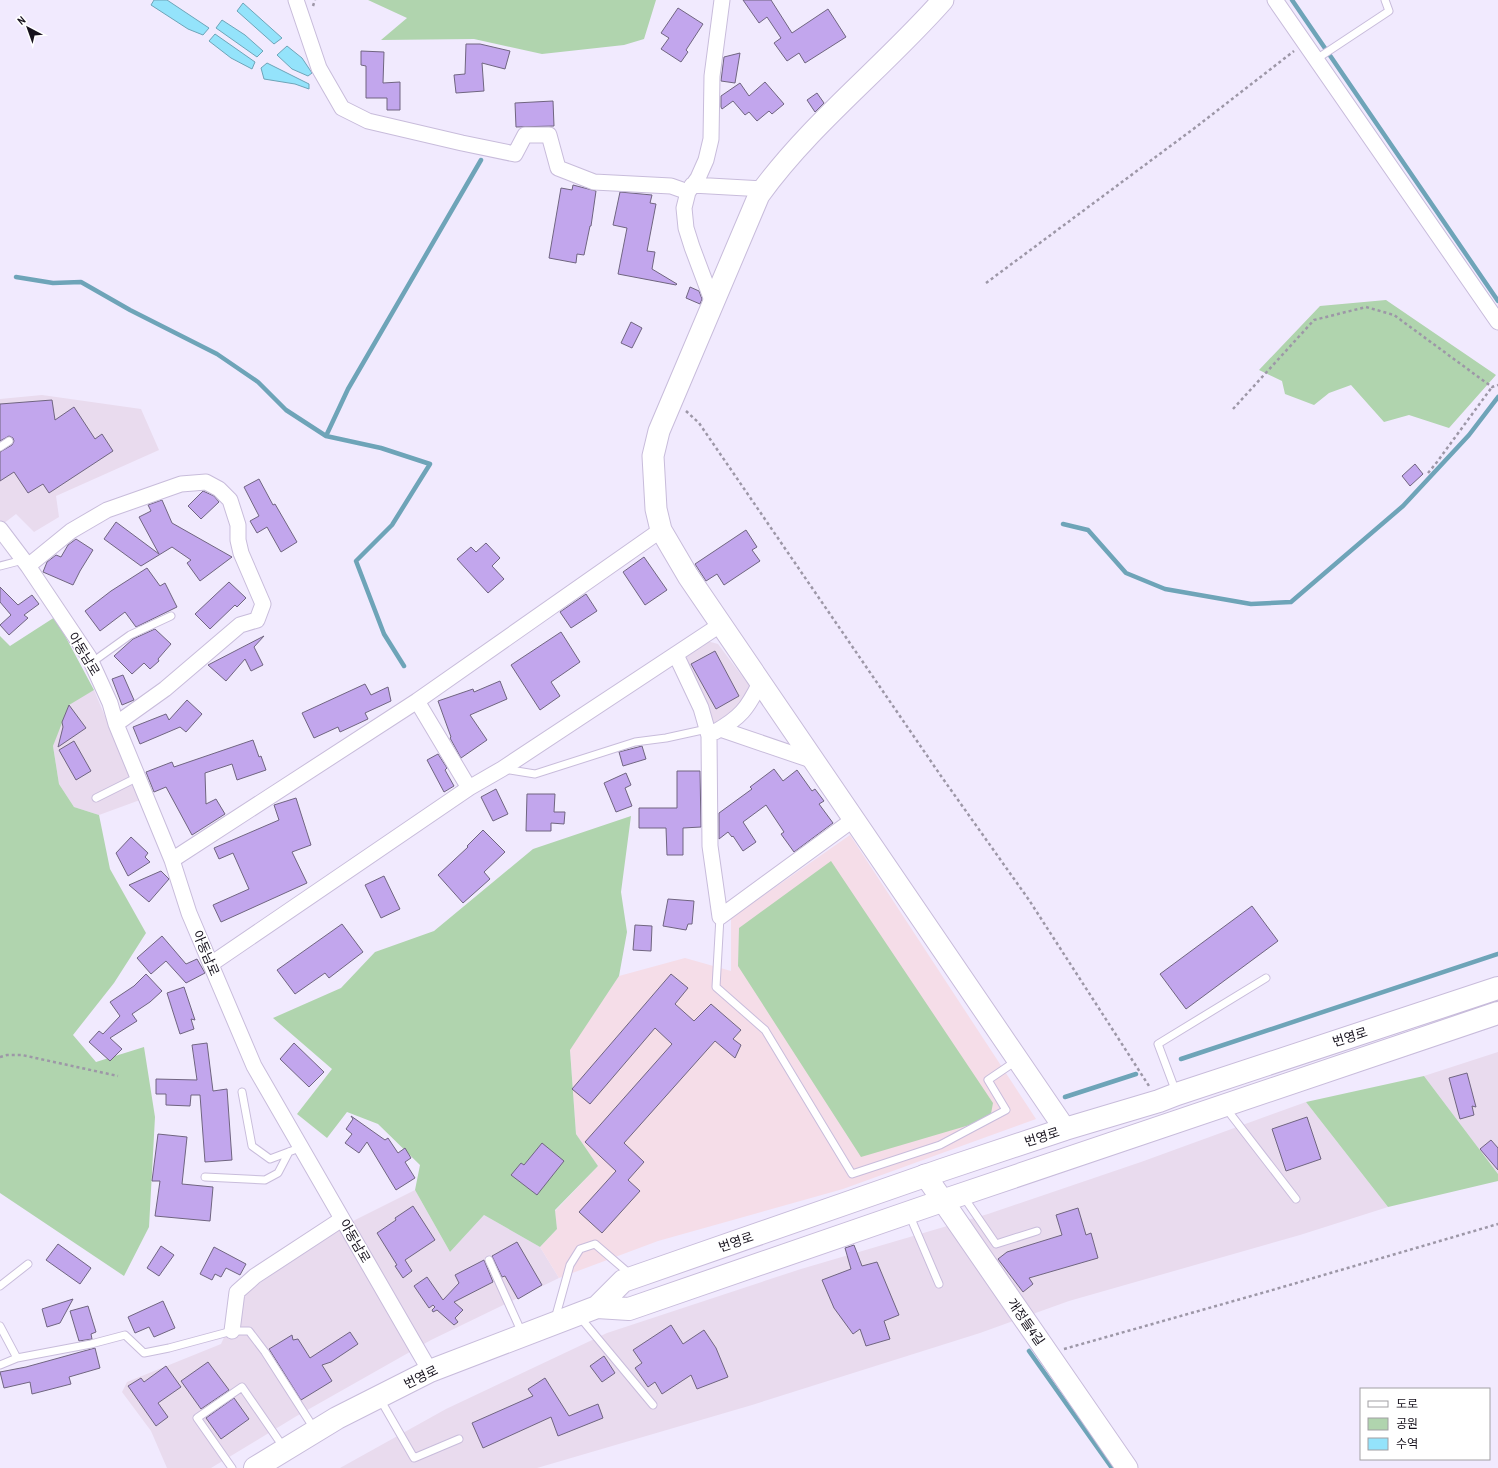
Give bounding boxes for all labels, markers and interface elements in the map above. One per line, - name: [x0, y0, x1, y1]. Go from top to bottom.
- north arrow: [8, 8, 48, 48]
- text: N: [14, 13, 28, 28]
- street label: 아동남로: [64, 629, 104, 679]
- street label: 아동남로: [189, 928, 223, 978]
- street label: 번영로: [1330, 1023, 1370, 1051]
- street label: 번영로: [1022, 1123, 1062, 1151]
- street label: 아동남로: [336, 1216, 374, 1266]
- street label: 번영로: [716, 1228, 756, 1256]
- street label: 개정들4길: [1004, 1295, 1048, 1349]
- street label: 번영로: [401, 1361, 441, 1393]
- legend: [1360, 1388, 1490, 1460]
- text: 도로: [1396, 1396, 1418, 1412]
- text: 공원: [1396, 1416, 1418, 1432]
- text: 수역: [1396, 1436, 1418, 1452]

